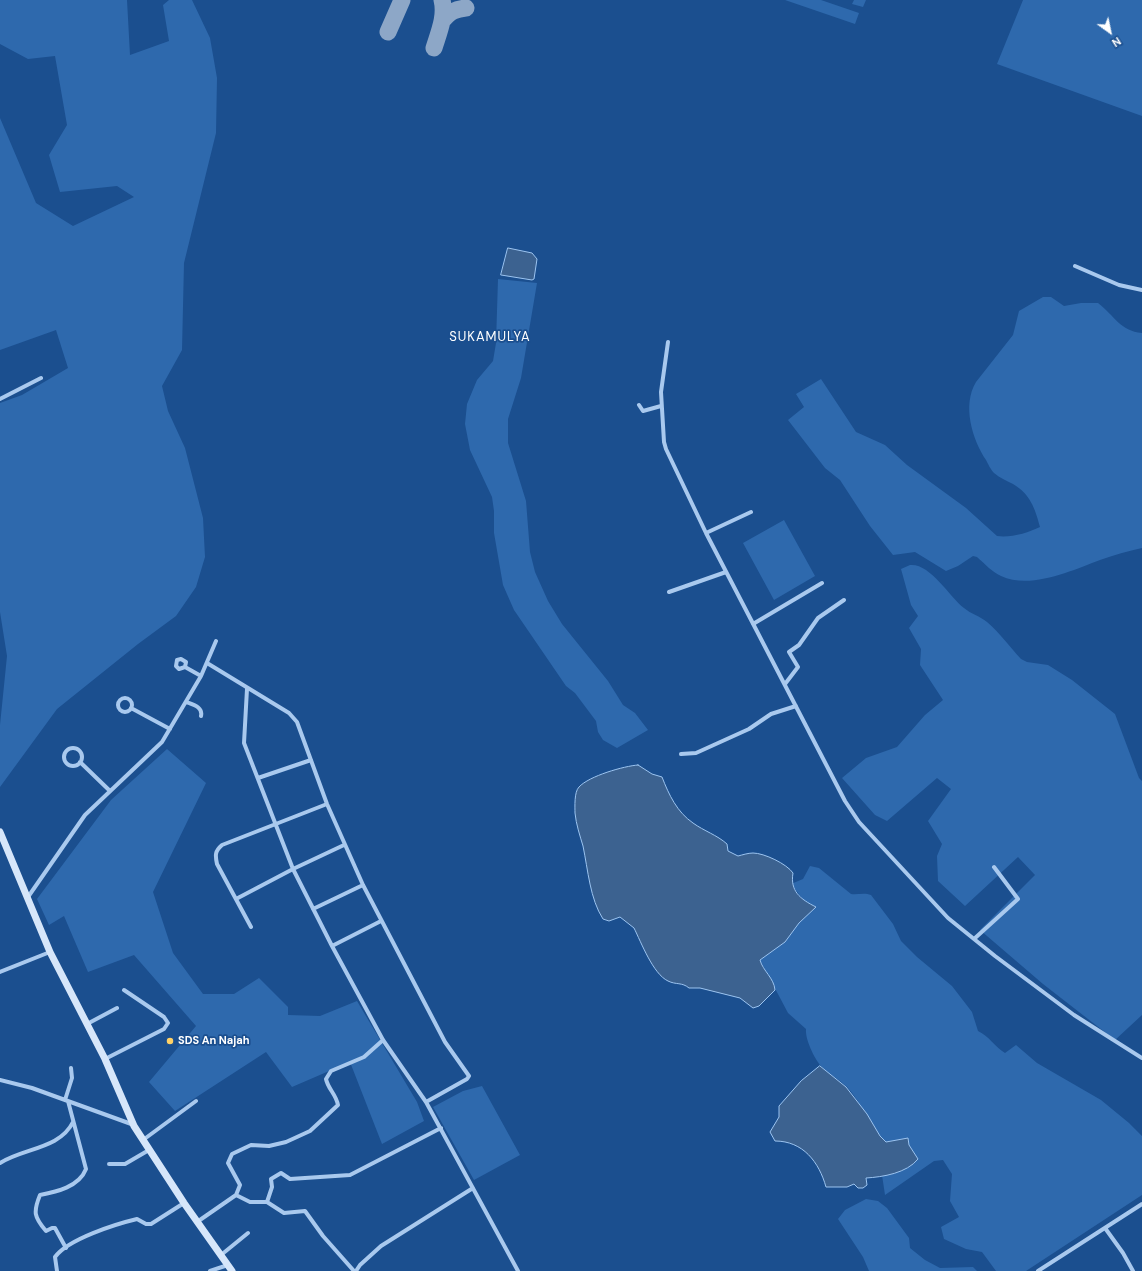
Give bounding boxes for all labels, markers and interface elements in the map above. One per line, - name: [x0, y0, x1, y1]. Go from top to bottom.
- north arrow: [1090, 12, 1130, 52]
- text: N: [1109, 34, 1124, 50]
- district label: SUKAMULYA: [449, 330, 531, 346]
- place label: SDS An Najah: [178, 1034, 250, 1048]
- marker: SDS An Najah: [165, 1036, 175, 1046]

